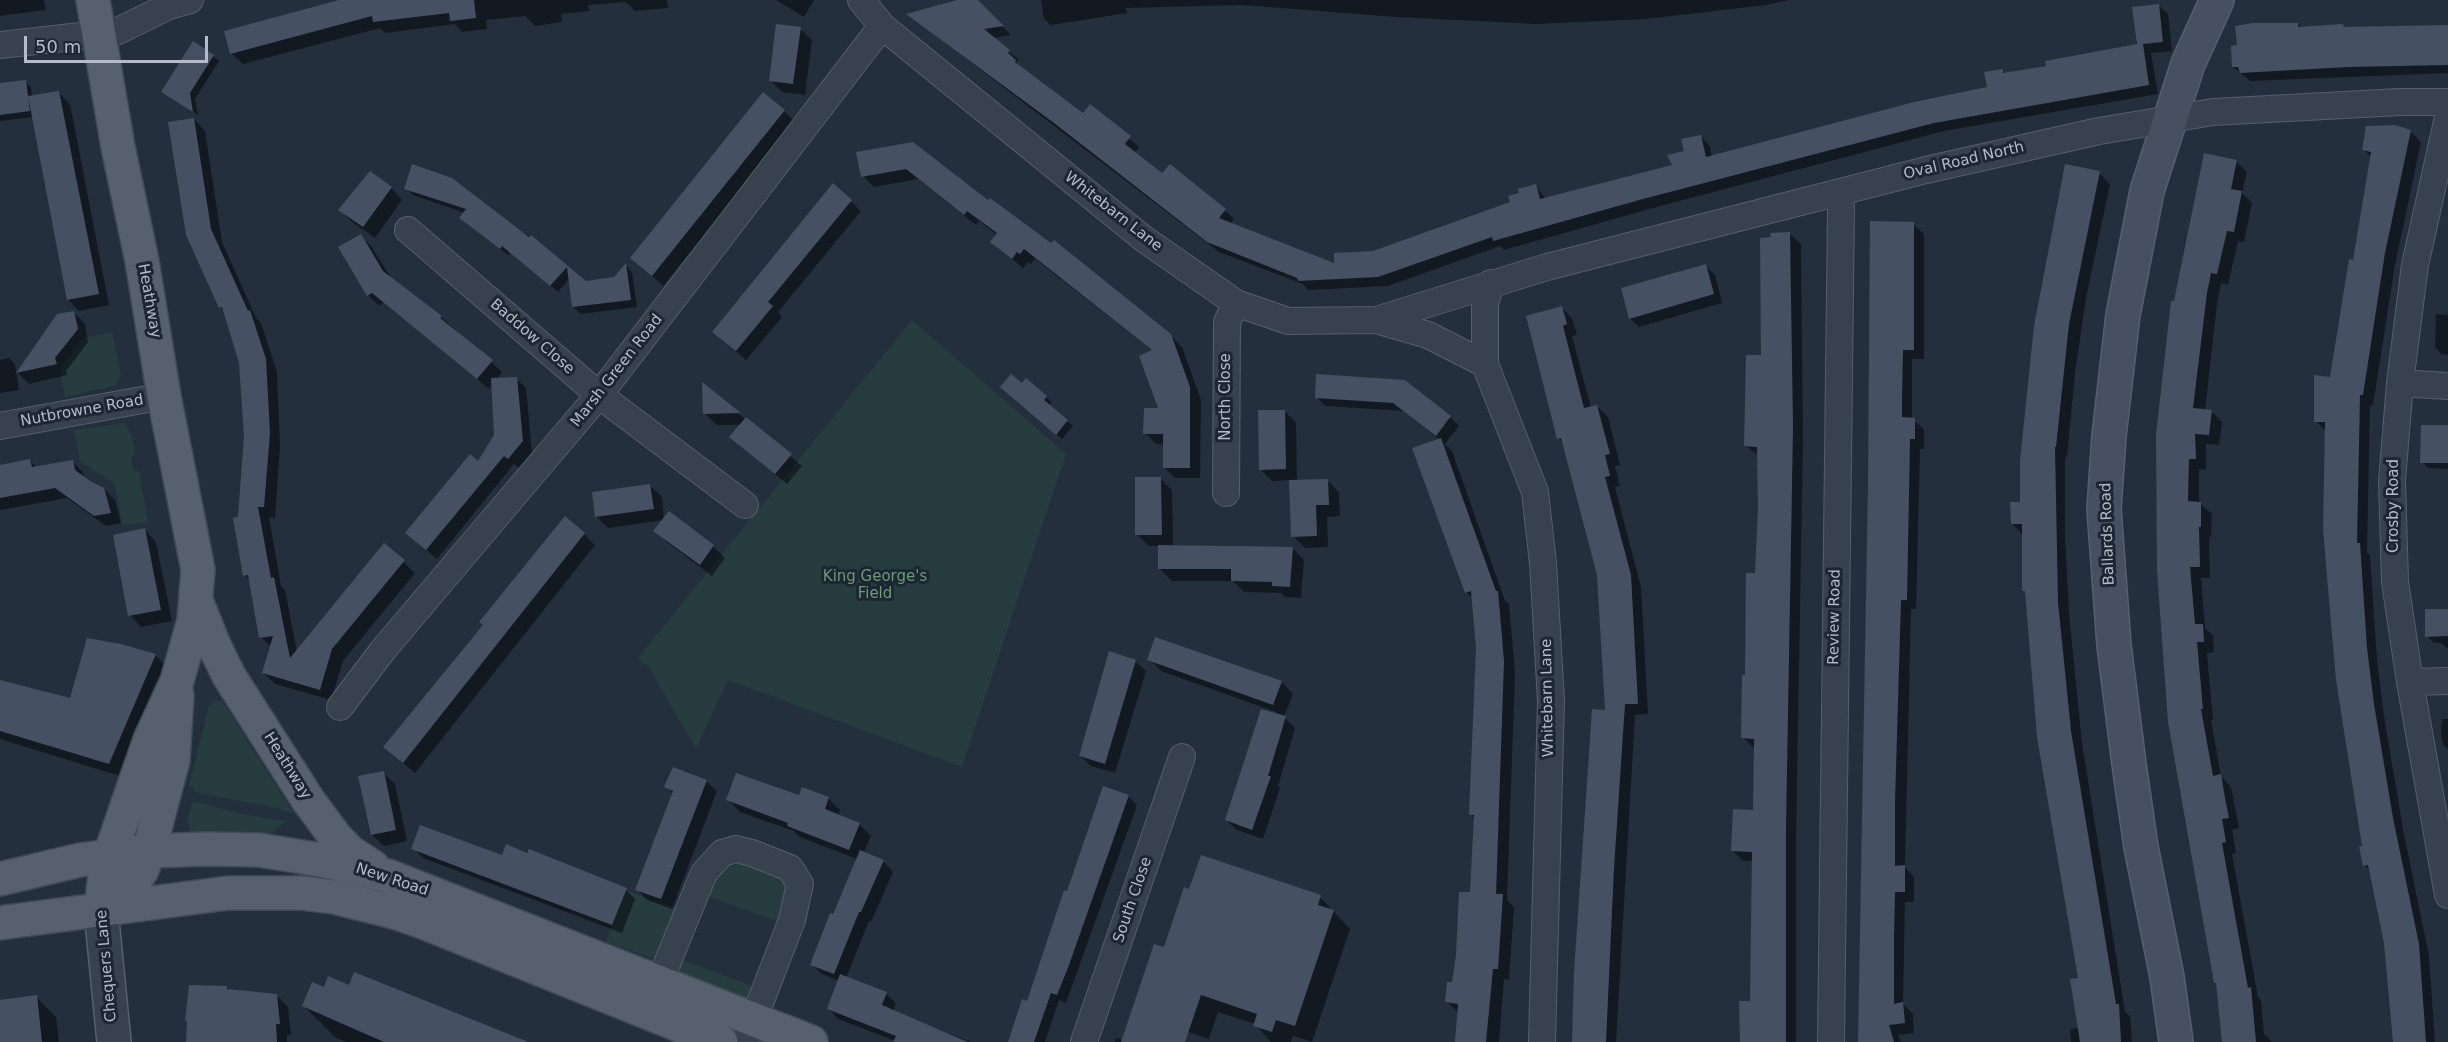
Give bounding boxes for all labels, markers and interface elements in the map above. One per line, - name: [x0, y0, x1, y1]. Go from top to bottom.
- scale bar: [27, 24, 212, 62]
- text: 50 m: [35, 36, 81, 57]
- street label: Oval Road North: [1902, 138, 2026, 184]
- street label: Whitebarn Lane: [1061, 168, 1165, 256]
- street label: Heathway: [134, 262, 164, 340]
- street label: Baddow Close: [486, 296, 578, 378]
- street label: Marsh Green Road: [567, 311, 667, 431]
- street label: North Close: [1217, 353, 1235, 441]
- street label: Nutbrowne Road: [19, 391, 145, 431]
- street label: Crosby Road: [2385, 459, 2403, 553]
- street label: Ballards Road: [2097, 482, 2119, 586]
- park label: King George's Field: [823, 568, 927, 603]
- street label: Review Road: [1825, 569, 1845, 665]
- street label: Whitebarn Lane: [1538, 638, 1558, 758]
- street label: Heathway: [259, 729, 315, 803]
- street label: South Close: [1110, 855, 1156, 945]
- street label: New Road: [353, 860, 431, 900]
- street label: Chequers Lane: [93, 909, 121, 1023]

